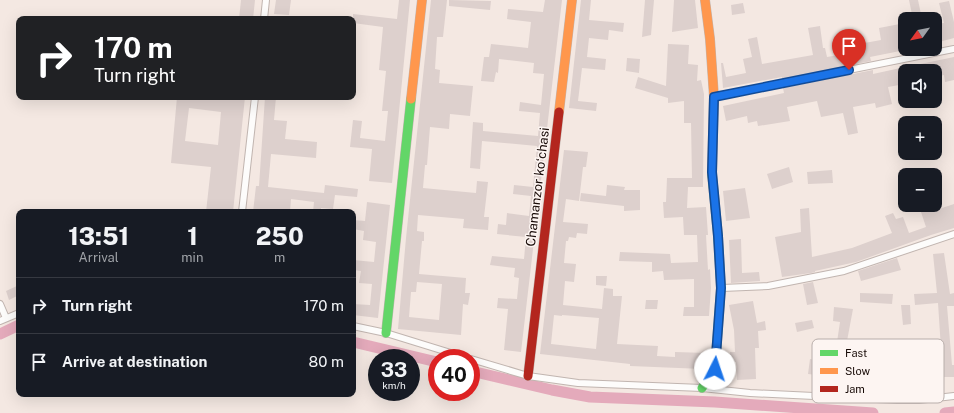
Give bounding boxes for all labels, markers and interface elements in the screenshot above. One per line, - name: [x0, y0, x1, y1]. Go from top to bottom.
- north arrow: [898, 12, 942, 56]
- map controls: [898, 12, 942, 212]
- pin: [832, 29, 866, 70]
- text: 170 m: [94, 31, 173, 64]
- icon: right: [28, 32, 80, 84]
- icon: arrive: [838, 35, 860, 57]
- button: sound: [898, 64, 942, 108]
- text: Turn right: [94, 65, 176, 86]
- button: +: [898, 116, 942, 160]
- street label: Chamanzor koʻchasi: [523, 127, 552, 247]
- button: −: [898, 168, 942, 212]
- text: 13:51: [68, 222, 129, 250]
- text: 1: [187, 222, 198, 250]
- text: 250: [256, 222, 304, 250]
- text: Arrival: [79, 250, 119, 265]
- text: min: [181, 250, 203, 265]
- text: m: [274, 250, 285, 265]
- icon: right: [28, 295, 50, 317]
- text: Turn right: [62, 297, 132, 314]
- text: 170 m: [303, 297, 344, 314]
- legend: [812, 339, 944, 403]
- text: Fast: [845, 347, 867, 359]
- position arrow: [694, 348, 736, 390]
- speed limit sign: 40: [428, 349, 480, 401]
- icon: arrive: [28, 351, 50, 373]
- text: Arrive at destination: [62, 353, 207, 370]
- text: 80 m: [309, 353, 344, 370]
- text: 33: [381, 358, 407, 382]
- text: Slow: [845, 365, 871, 377]
- text: km/h: [382, 379, 406, 391]
- text: Jam: [845, 383, 865, 395]

